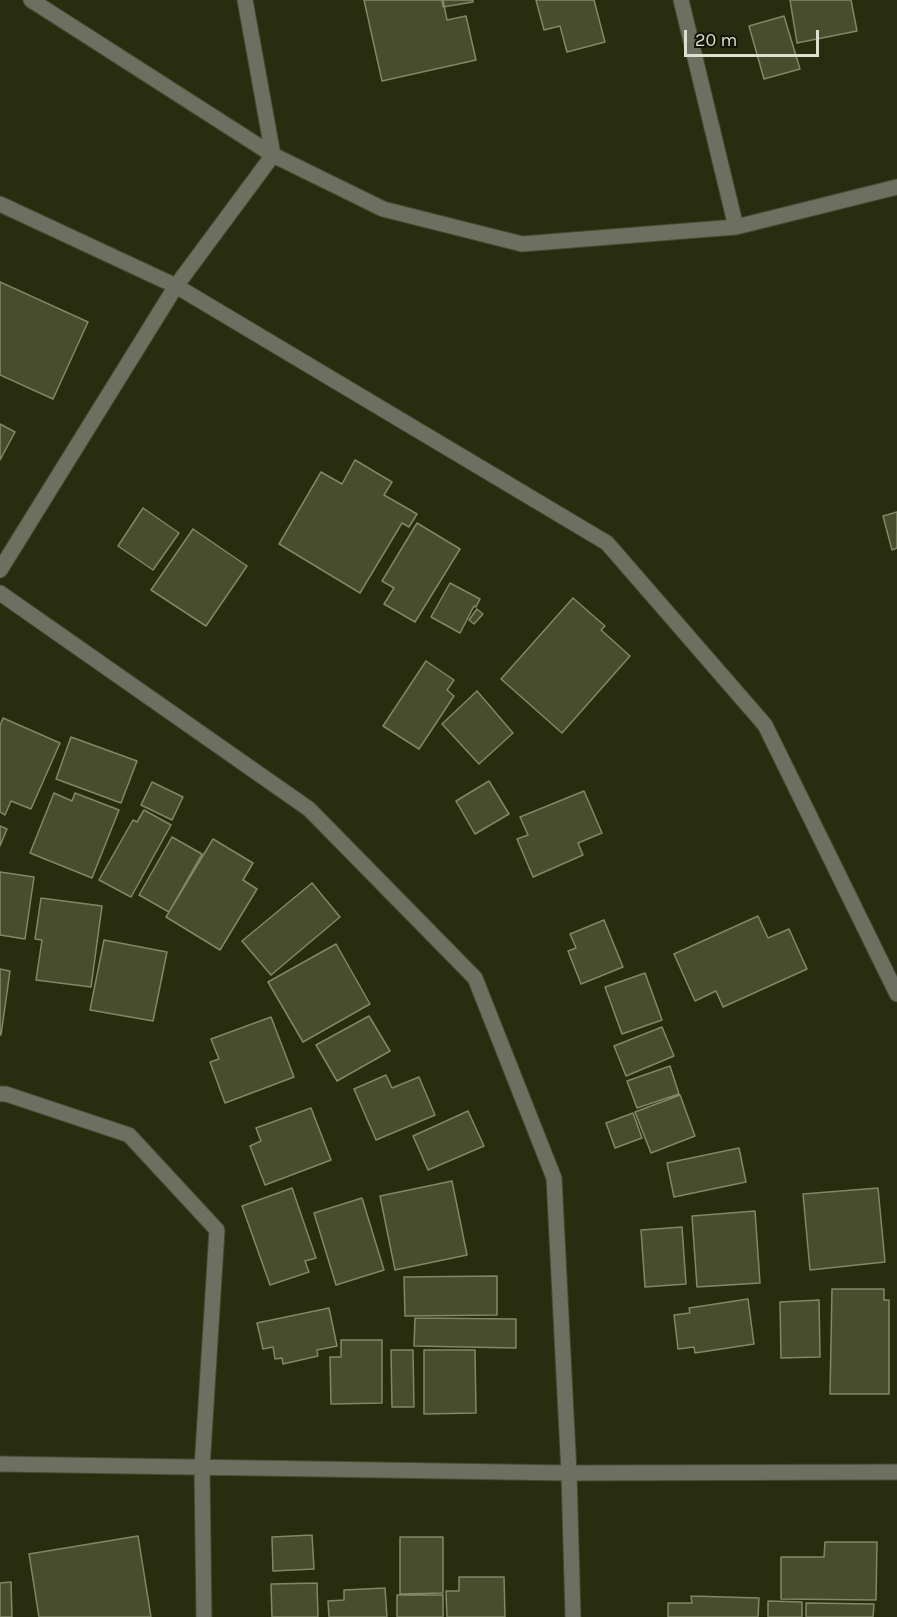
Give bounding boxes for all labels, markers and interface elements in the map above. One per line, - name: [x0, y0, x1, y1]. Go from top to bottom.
- scale bar: [687, 18, 822, 56]
- text: 20 m: [695, 29, 737, 51]

